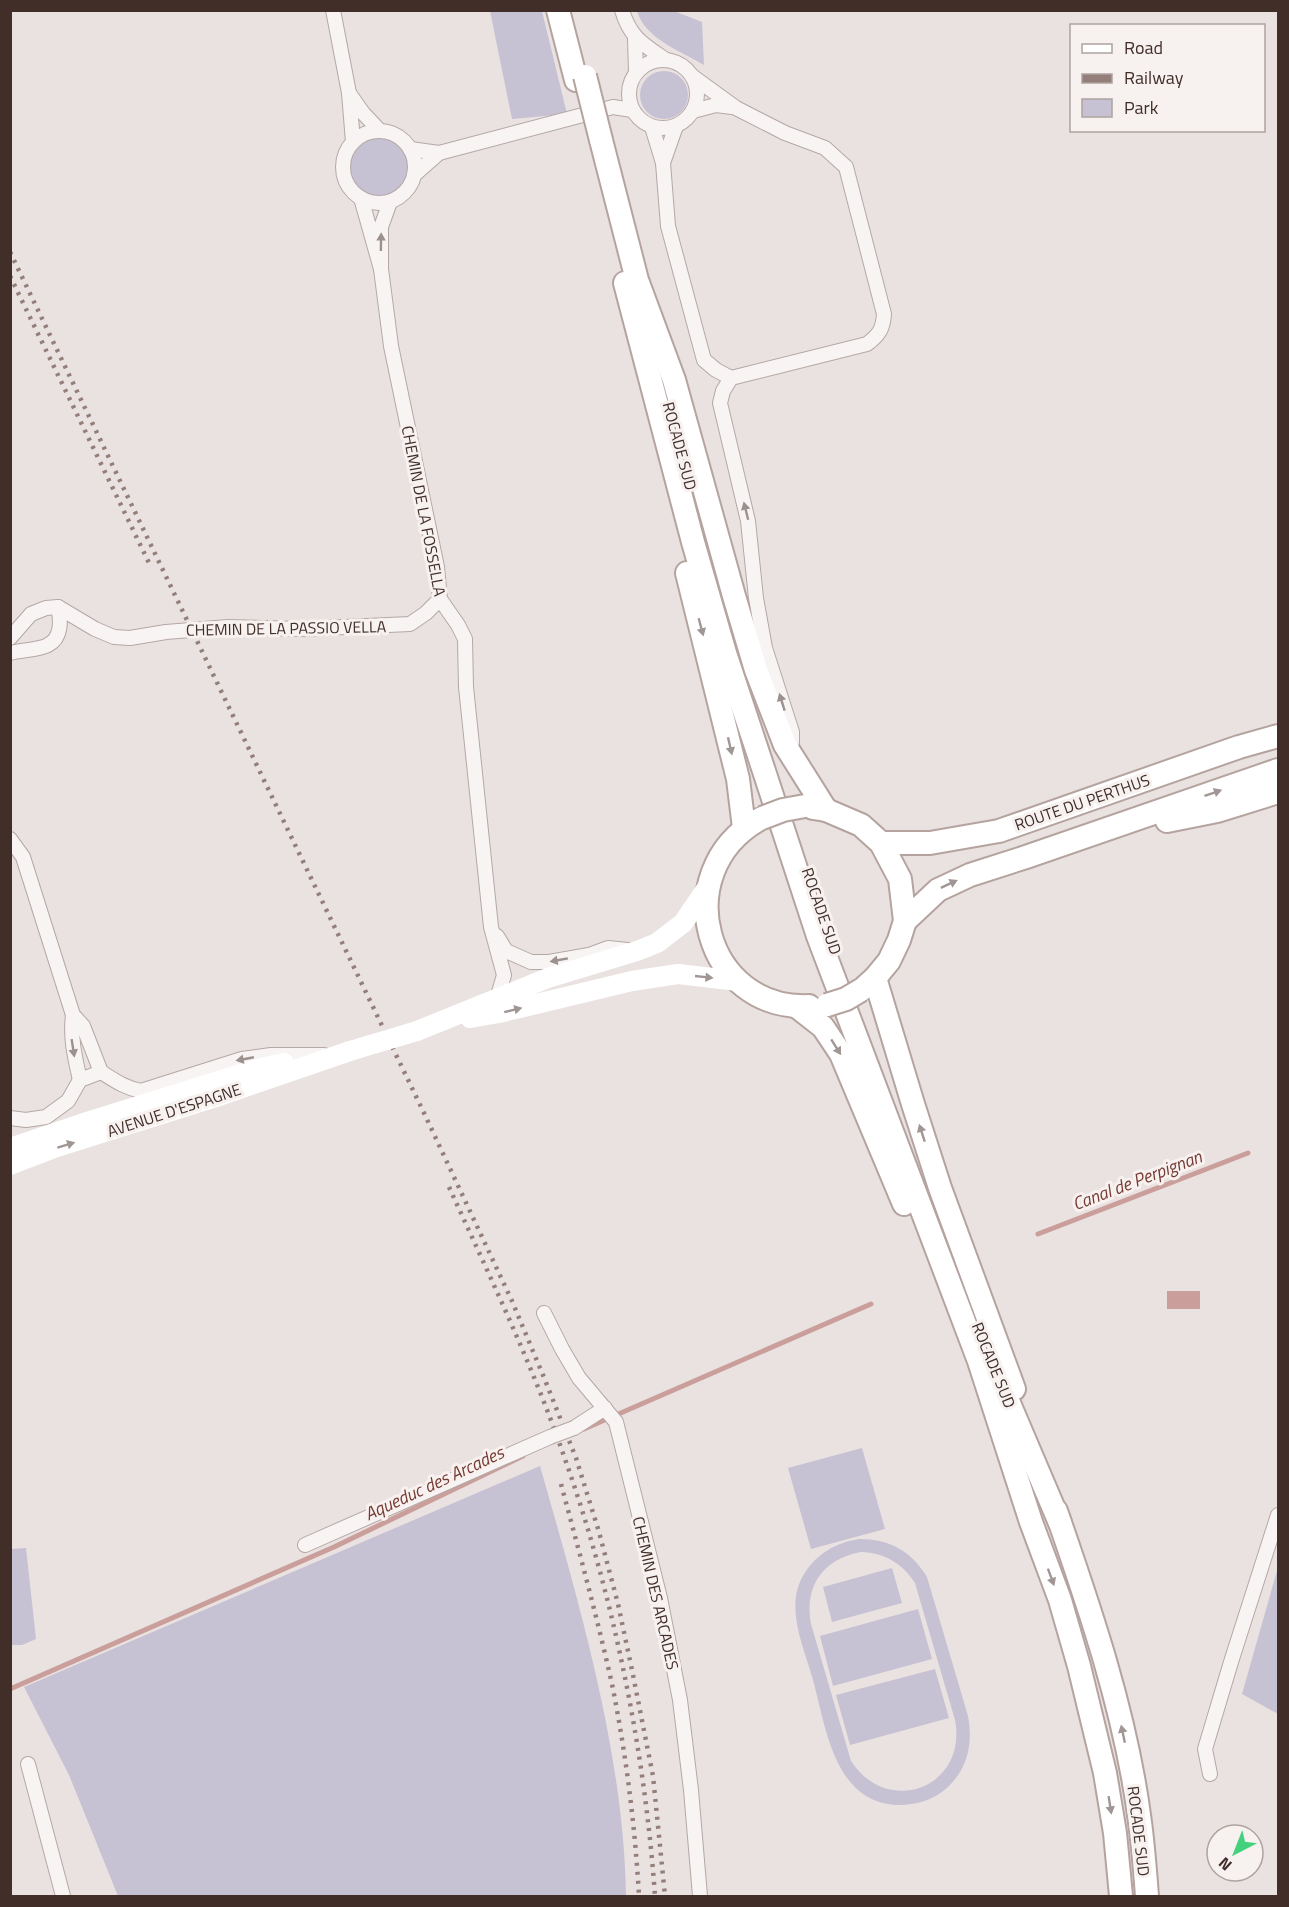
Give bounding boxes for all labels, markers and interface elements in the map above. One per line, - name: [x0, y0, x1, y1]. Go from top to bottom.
- legend: [1070, 24, 1265, 132]
- text: Road: [1124, 34, 1163, 61]
- text: Railway: [1124, 64, 1184, 91]
- text: Park: [1124, 94, 1159, 121]
- one-way arrow: [376, 232, 386, 251]
- street label: ROCADE SUD: [657, 399, 703, 493]
- street label: CHEMIN DE LA FOSSELLA: [396, 424, 452, 599]
- one-way arrow: [740, 502, 750, 520]
- street label: CHEMIN DE LA PASSIO VELLA: [186, 614, 387, 642]
- one-way arrow: [696, 618, 706, 636]
- one-way arrow: [777, 693, 786, 711]
- one-way arrow: [726, 737, 736, 756]
- street label: ROUTE DU PERTHUS: [1011, 768, 1153, 836]
- one-way arrow: [1204, 787, 1222, 797]
- street label: ROCADE SUD: [796, 864, 848, 958]
- one-way arrow: [941, 880, 958, 889]
- one-way arrow: [549, 956, 568, 965]
- one-way arrow: [694, 972, 713, 982]
- one-way arrow: [504, 1004, 522, 1014]
- one-way arrow: [69, 1038, 78, 1057]
- one-way arrow: [831, 1039, 842, 1055]
- one-way arrow: [236, 1055, 255, 1064]
- street label: AVENUE D'ESPAGNE: [104, 1077, 244, 1143]
- one-way arrow: [917, 1123, 926, 1141]
- one-way arrow: [57, 1140, 75, 1149]
- water label: Canal de Perpignan: [1068, 1143, 1207, 1217]
- street label: ROCADE SUD: [966, 1318, 1022, 1412]
- water label: Aqueduc des Arcades: [360, 1438, 509, 1527]
- street label: CHEMIN DES ARCADES: [627, 1514, 685, 1672]
- one-way arrow: [1047, 1568, 1057, 1586]
- one-way arrow: [1118, 1724, 1127, 1743]
- street label: ROCADE SUD: [1122, 1785, 1156, 1877]
- one-way arrow: [1106, 1795, 1115, 1814]
- north arrow: [1205, 1823, 1265, 1883]
- text: N: [1213, 1852, 1237, 1877]

